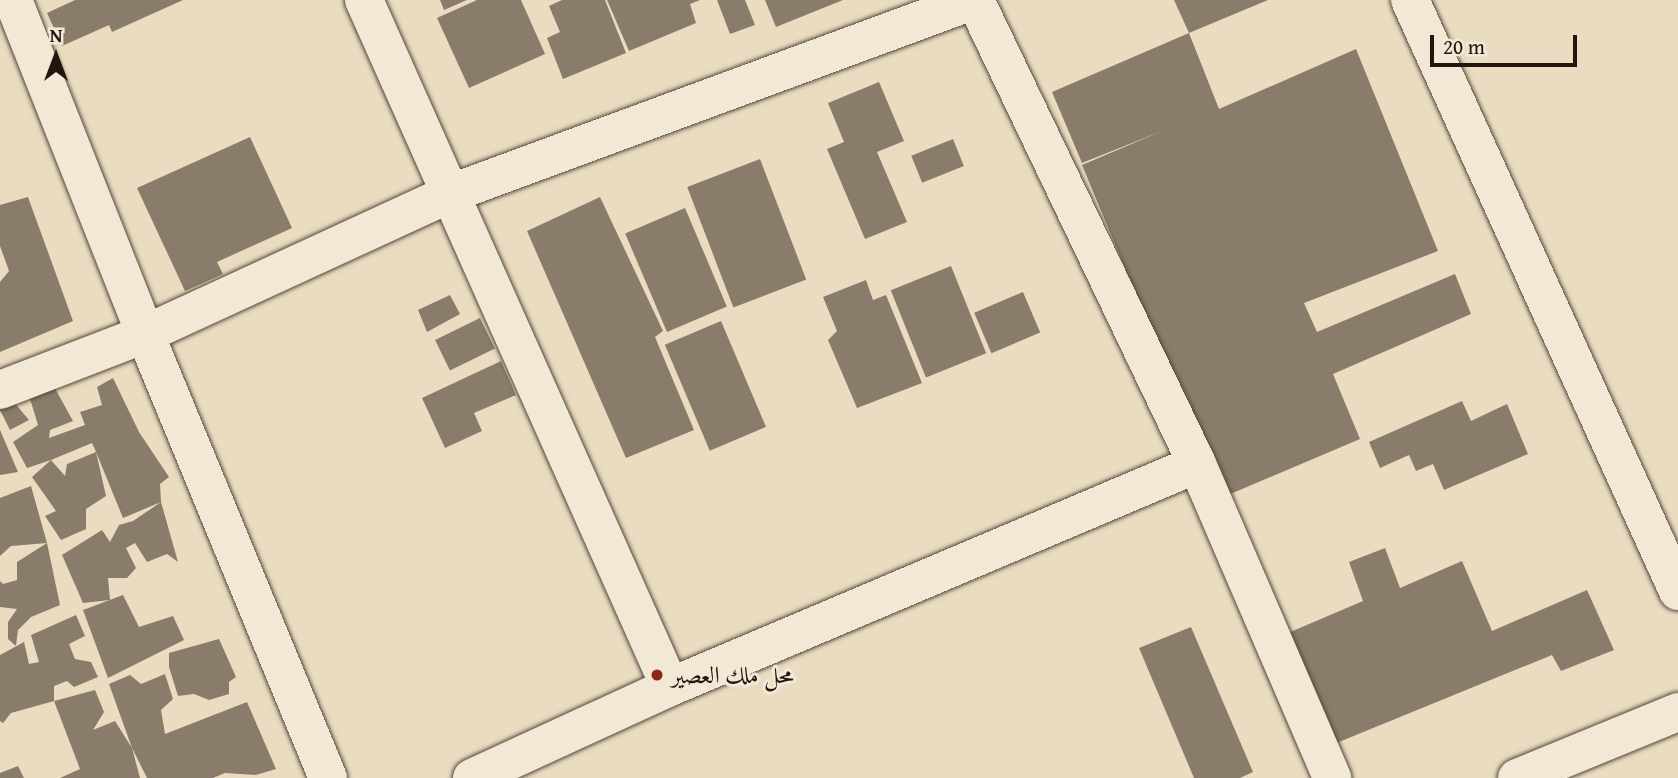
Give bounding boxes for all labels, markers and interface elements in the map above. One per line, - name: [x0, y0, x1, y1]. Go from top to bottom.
- north arrow: [21, 21, 91, 91]
- text: N: [50, 21, 62, 49]
- scale bar: [1433, 21, 1580, 65]
- text: 20 m: [1443, 31, 1485, 62]
- place label: محل ملك العصير: [671, 661, 794, 689]
- marker: محل ملك العصير: [649, 667, 665, 683]

